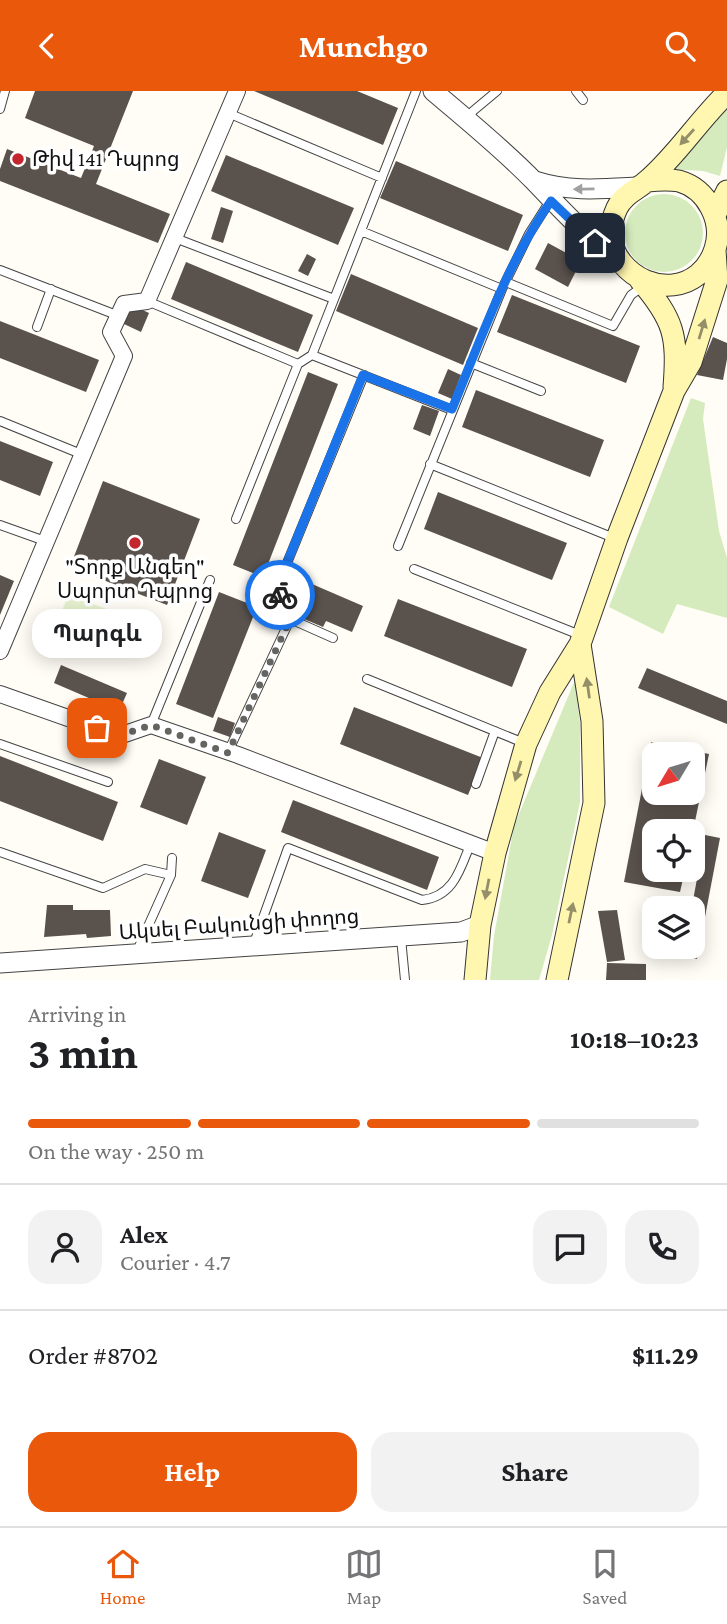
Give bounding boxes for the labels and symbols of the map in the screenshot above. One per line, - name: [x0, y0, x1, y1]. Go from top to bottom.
- one-way arrow: [679, 128, 695, 146]
- place label: Թիվ 141 Դպրոց: [32, 147, 180, 171]
- marker: Թիվ 141 Դպրոց: [10, 151, 26, 167]
- one-way arrow: [573, 183, 595, 195]
- pin: [565, 213, 625, 273]
- one-way arrow: [697, 318, 707, 339]
- marker: "Տորք Անգեղ" Սպորտ Դպրոց: [127, 535, 143, 551]
- place label: "Տորք Անգեղ" Սպորտ Դպրոց: [57, 555, 213, 603]
- courier: [245, 560, 315, 630]
- callout: Պարգև: [32, 609, 162, 658]
- one-way arrow: [582, 677, 593, 699]
- pin: [67, 698, 127, 758]
- north arrow: [642, 742, 705, 805]
- one-way arrow: [513, 760, 523, 781]
- one-way arrow: [482, 878, 493, 900]
- one-way arrow: [565, 902, 576, 924]
- street label: Ակսել Բակունցի փողոց: [118, 904, 360, 944]

